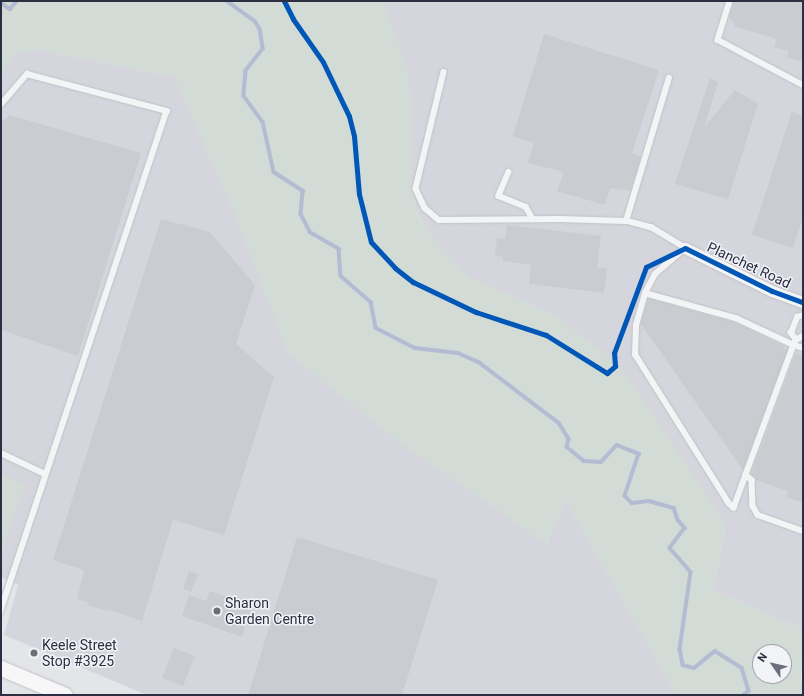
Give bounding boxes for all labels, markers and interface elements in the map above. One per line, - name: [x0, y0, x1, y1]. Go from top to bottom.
- street label: Planchet Road: [705, 238, 793, 292]
- place label: Sharon Garden Centre: [225, 595, 314, 628]
- marker: Sharon Garden Centre: [212, 606, 222, 616]
- place label: Keele Street Stop #3925: [42, 637, 117, 670]
- north arrow: [752, 644, 792, 684]
- marker: Keele Street Stop #3925: [29, 648, 39, 658]
- text: N: [755, 651, 770, 664]

